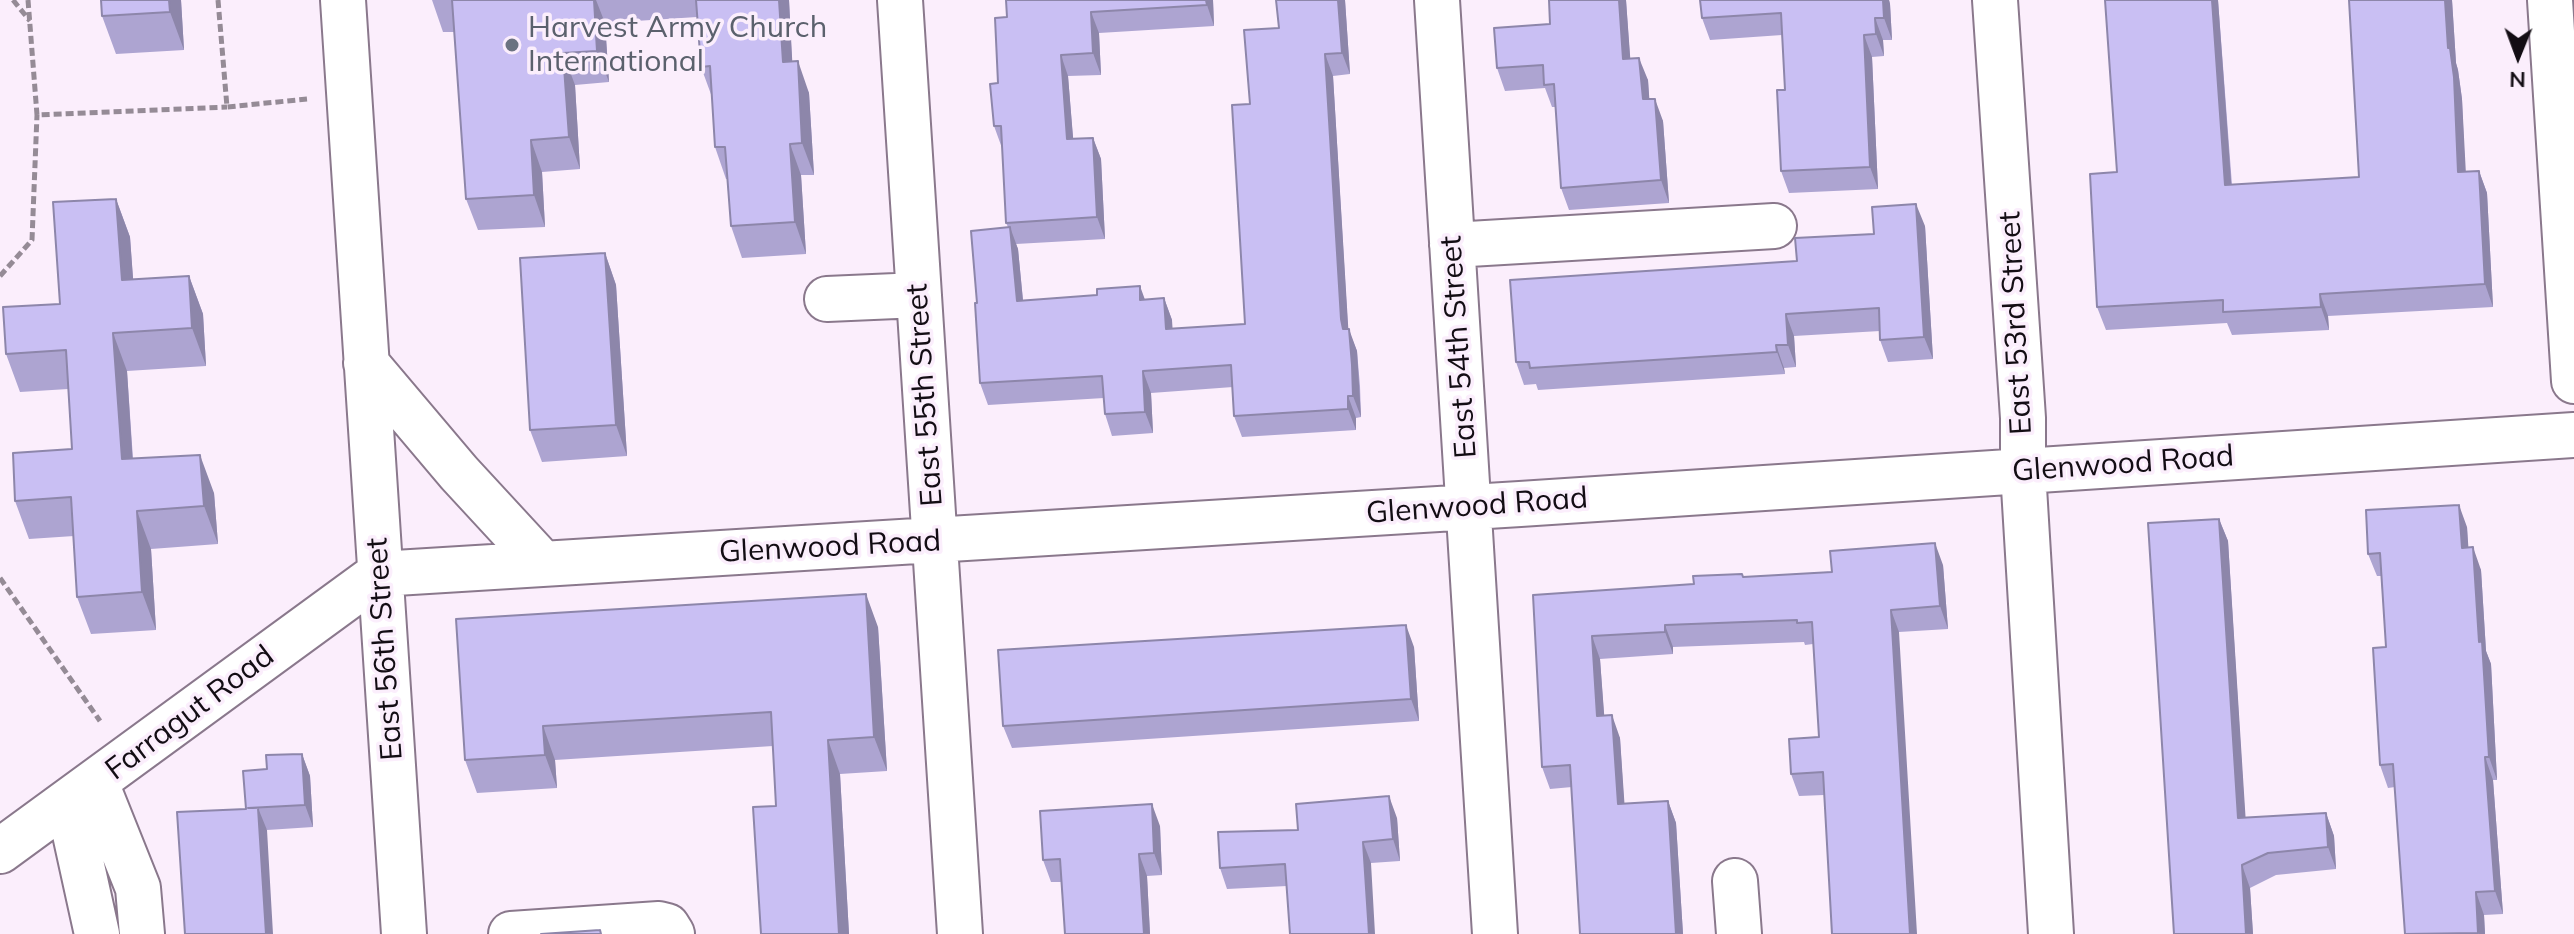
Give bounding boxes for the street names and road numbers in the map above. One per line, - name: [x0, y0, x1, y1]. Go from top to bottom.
- street label: East 53rd Street: [1992, 210, 2040, 436]
- street label: East 54th Street: [1433, 234, 1485, 460]
- street label: East 55th Street: [899, 282, 951, 508]
- street label: Glenwood Road: [2011, 438, 2235, 490]
- street label: Glenwood Road: [1365, 480, 1589, 532]
- street label: Glenwood Road: [718, 523, 942, 571]
- street label: East 56th Street: [359, 536, 411, 762]
- street label: Farragut Road: [99, 638, 281, 788]

